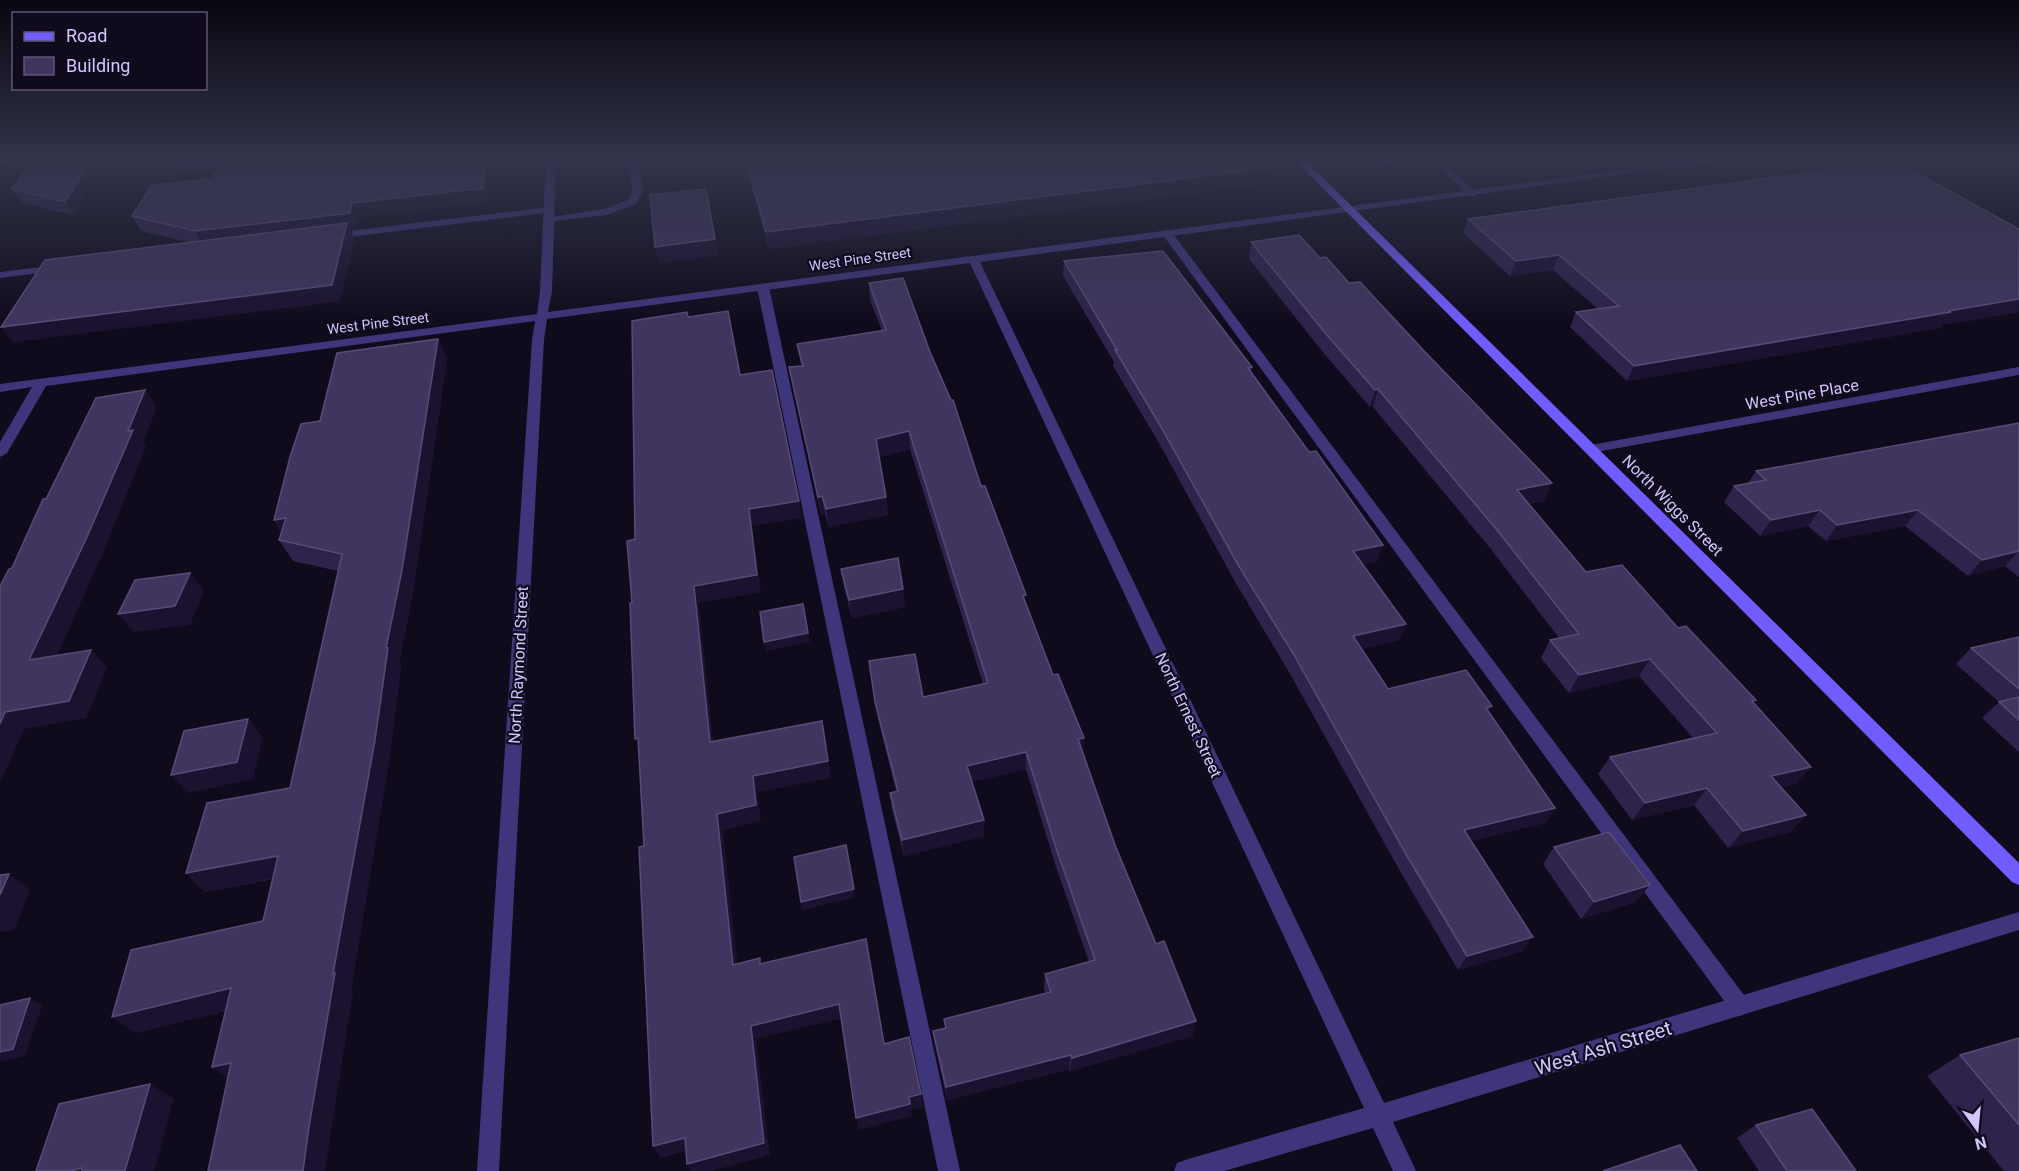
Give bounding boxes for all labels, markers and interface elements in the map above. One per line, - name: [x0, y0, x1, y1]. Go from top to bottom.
- legend: [12, 12, 207, 90]
- text: Road: [66, 25, 107, 46]
- text: Building: [66, 55, 130, 76]
- street label: West Pine Street: [808, 244, 912, 274]
- street label: West Pine Street: [326, 309, 430, 337]
- street label: West Pine Place: [1744, 375, 1860, 414]
- street label: North Wiggs Street: [1618, 451, 1727, 560]
- street label: North Raymond Street: [505, 586, 532, 744]
- street label: North Ernest Street: [1151, 650, 1226, 781]
- street label: West Ash Street: [1532, 1016, 1674, 1080]
- north arrow: [1947, 1099, 2007, 1159]
- text: N: [1973, 1132, 1989, 1154]

